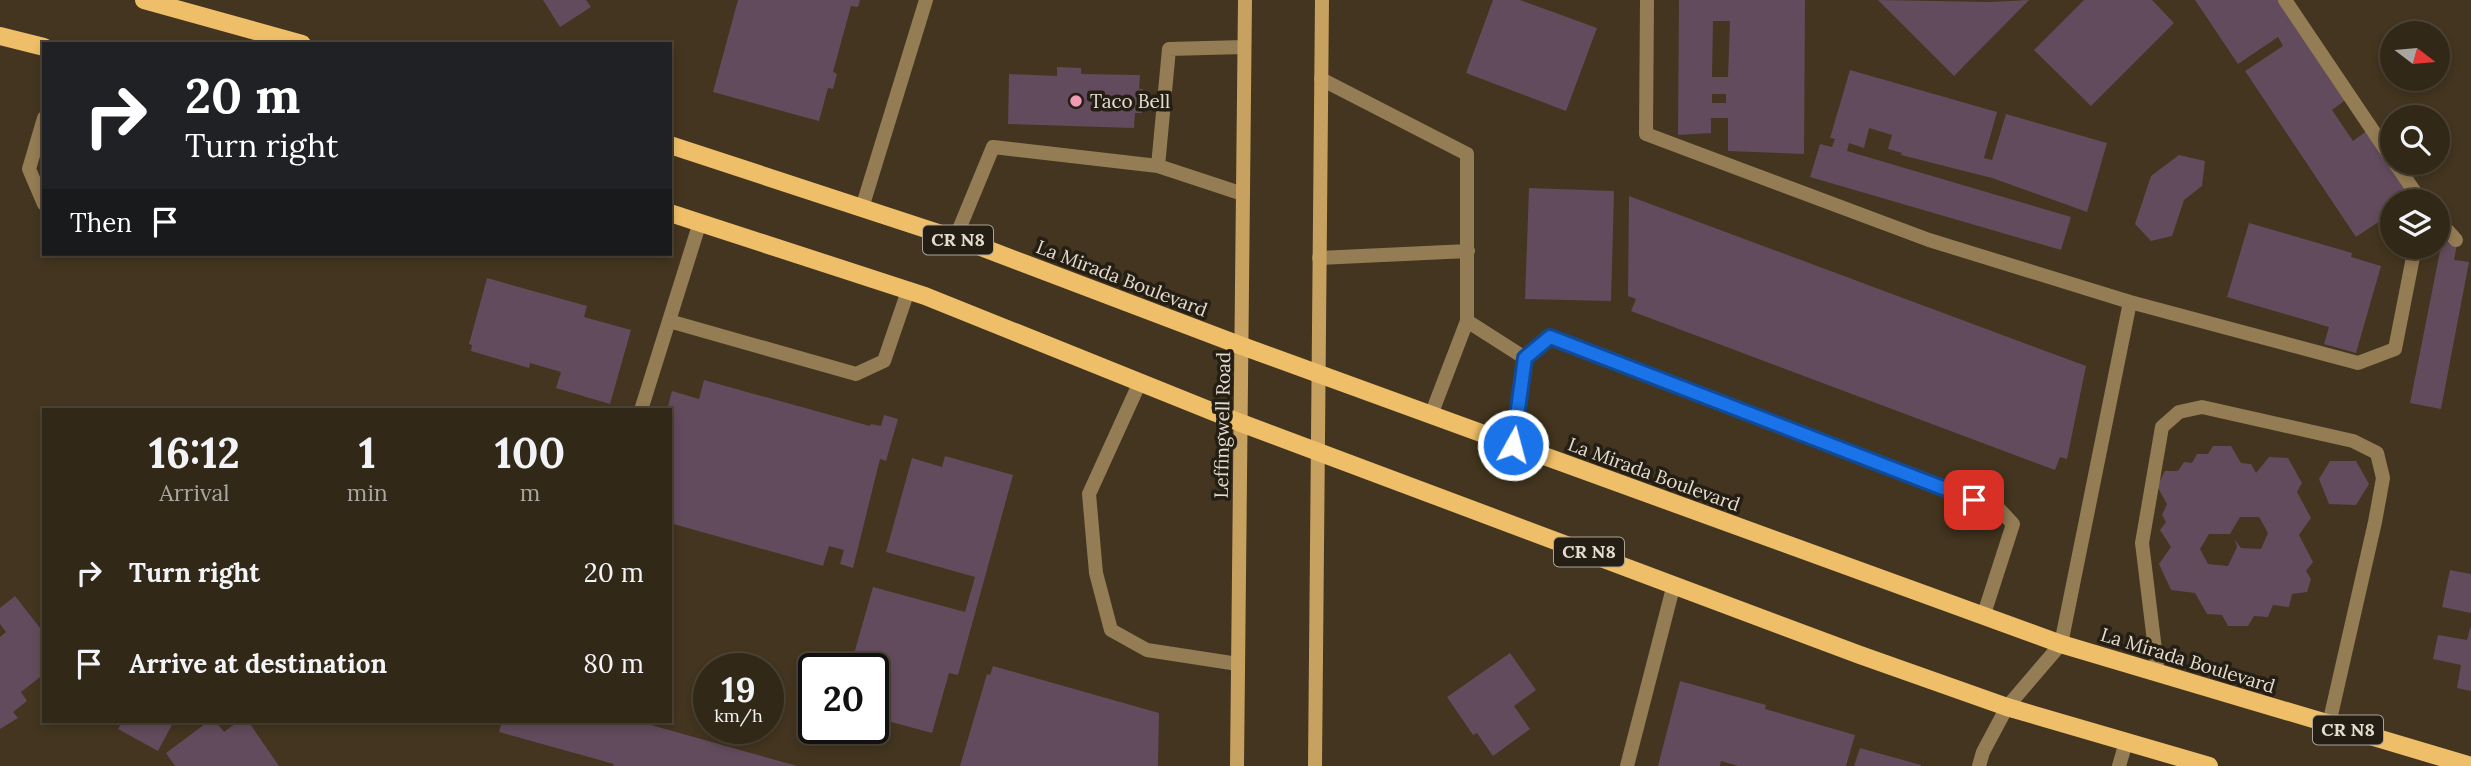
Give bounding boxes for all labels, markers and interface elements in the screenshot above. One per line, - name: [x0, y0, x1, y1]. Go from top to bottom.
- north arrow: [2380, 21, 2450, 91]
- map controls: [2380, 21, 2450, 259]
- text: 20 m: [185, 64, 300, 126]
- icon: right: [70, 70, 161, 161]
- place label: Taco Bell: [1090, 89, 1170, 113]
- marker: Taco Bell: [1068, 93, 1084, 109]
- button: search: [2380, 105, 2450, 175]
- text: Turn right: [185, 125, 338, 166]
- button: layers: [2380, 189, 2450, 259]
- icon: arrive: [146, 203, 184, 241]
- text: Then: [70, 206, 132, 239]
- road number: CR N8: [923, 226, 993, 254]
- street label: La Mirada Boulevard: [1033, 234, 1211, 322]
- street label: Leffingwell Road: [1209, 351, 1235, 499]
- position arrow: [1476, 408, 1550, 482]
- text: 16:12: [149, 426, 240, 480]
- text: 1: [359, 426, 376, 480]
- text: 100: [495, 426, 565, 480]
- street label: La Mirada Boulevard: [1565, 432, 1743, 516]
- pin: [1944, 470, 2004, 530]
- text: Arrival: [159, 478, 230, 507]
- text: min: [347, 478, 388, 507]
- text: m: [520, 478, 540, 507]
- icon: arrive: [1955, 481, 1993, 519]
- road number: CR N8: [1554, 538, 1624, 566]
- icon: right: [70, 554, 108, 592]
- text: Turn right: [129, 556, 260, 589]
- text: 20 m: [584, 556, 644, 589]
- street label: La Mirada Boulevard: [2098, 622, 2278, 698]
- icon: arrive: [70, 645, 108, 683]
- text: Arrive at destination: [129, 647, 387, 680]
- text: 80 m: [583, 647, 644, 680]
- speed limit sign: 20: [798, 653, 889, 744]
- text: 19: [721, 667, 756, 712]
- text: km/h: [714, 704, 763, 727]
- road number: CR N8: [2313, 716, 2383, 744]

